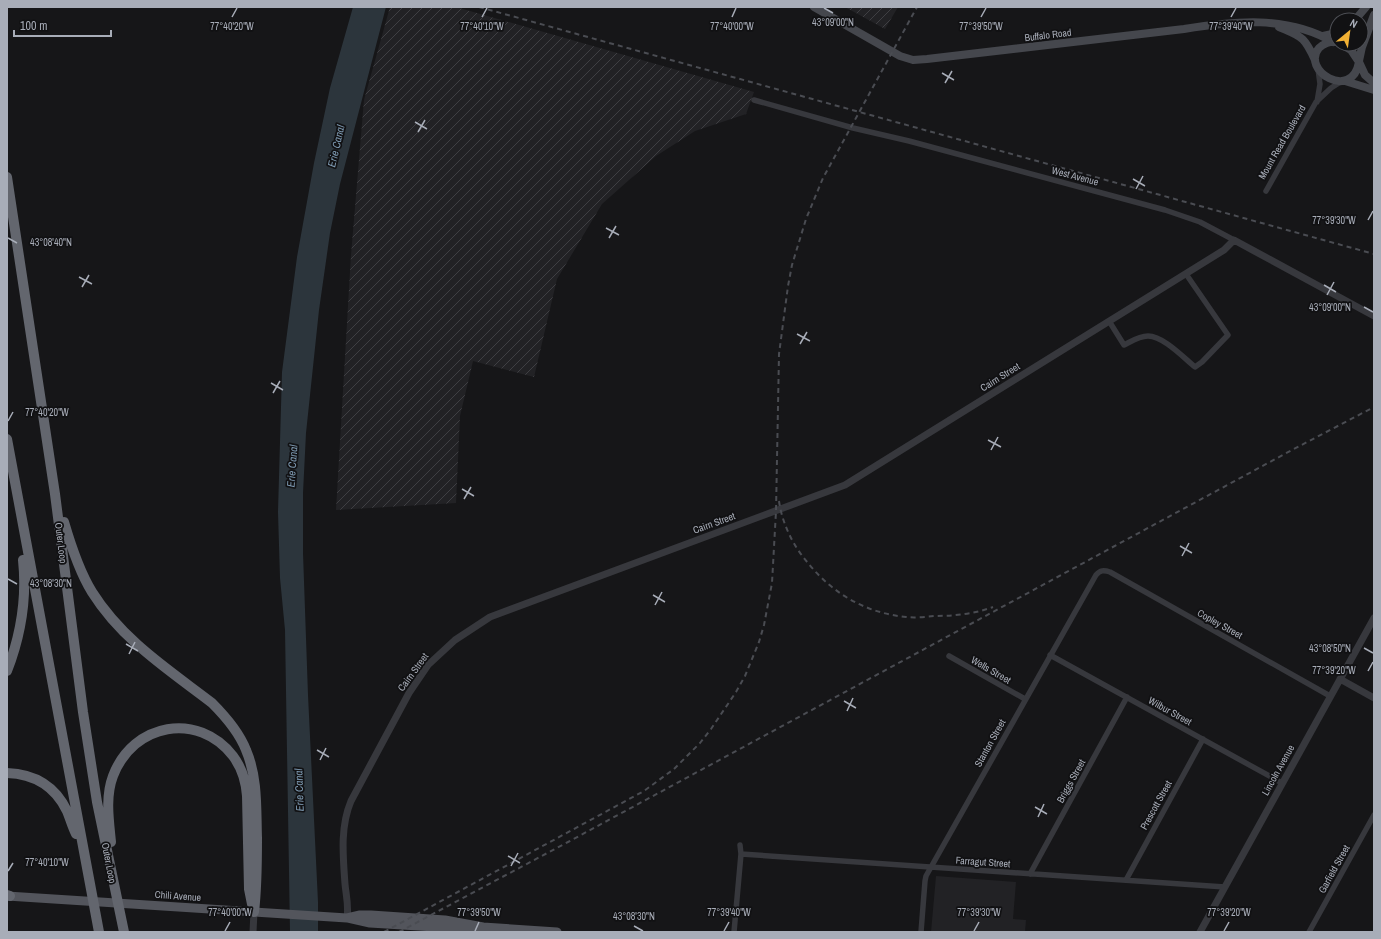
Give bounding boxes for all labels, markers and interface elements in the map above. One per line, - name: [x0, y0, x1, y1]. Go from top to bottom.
- scale bar: [14, 12, 111, 38]
- north arrow: [1329, 12, 1369, 52]
- text: 43°09'00"N: [812, 16, 854, 29]
- text: N: [1348, 16, 1360, 31]
- text: 100 m: [20, 18, 47, 34]
- text: 77°40'20"W: [210, 20, 254, 33]
- text: 77°40'10"W: [460, 20, 504, 33]
- text: 77°40'00"W: [710, 20, 754, 33]
- text: 77°39'50"W: [959, 20, 1003, 33]
- text: 77°39'40"W: [1209, 20, 1253, 33]
- street label: Buffalo Road: [1024, 26, 1072, 44]
- street label: Mount Read Boulevard: [1255, 102, 1309, 182]
- water label: Erie Canal: [324, 123, 348, 168]
- street label: West Avenue: [1050, 164, 1100, 189]
- text: 77°39'30"W: [1312, 214, 1356, 227]
- text: 43°08'40"N: [30, 236, 72, 249]
- text: 43°09'00"N: [1309, 301, 1351, 314]
- street label: Cairn Street: [978, 359, 1023, 394]
- text: 77°40'20"W: [25, 406, 69, 419]
- water label: Erie Canal: [284, 443, 301, 488]
- street label: Cairn Street: [691, 509, 738, 537]
- street label: Outer Loop: [52, 522, 70, 565]
- text: 43°08'30"N: [30, 577, 72, 590]
- street label: Copley Street: [1195, 606, 1246, 642]
- text: 43°08'50"N: [1309, 642, 1351, 655]
- street label: Cairn Street: [395, 650, 432, 694]
- street label: Wells Street: [969, 653, 1014, 687]
- text: 77°39'20"W: [1312, 664, 1356, 677]
- street label: Wilbur Street: [1146, 694, 1195, 729]
- street label: Stanton Street: [972, 716, 1009, 769]
- street label: Lincoln Avenue: [1259, 742, 1297, 798]
- street label: Briggs Street: [1054, 756, 1089, 805]
- water label: Erie Canal: [291, 767, 307, 812]
- street label: Prescott Street: [1137, 778, 1175, 832]
- street label: Outer Loop: [99, 842, 119, 885]
- street label: Garfield Street: [1315, 842, 1353, 895]
- street label: Farragut Street: [955, 854, 1011, 870]
- text: 77°40'10"W: [25, 856, 69, 869]
- street label: Chili Avenue: [154, 888, 202, 904]
- text: 77°40'00"W: [208, 906, 252, 919]
- text: 77°39'50"W: [457, 906, 501, 919]
- text: 77°39'40"W: [707, 906, 751, 919]
- text: 77°39'30"W: [957, 906, 1001, 919]
- text: 77°39'20"W: [1207, 906, 1251, 919]
- text: 43°08'30"N: [613, 910, 655, 923]

